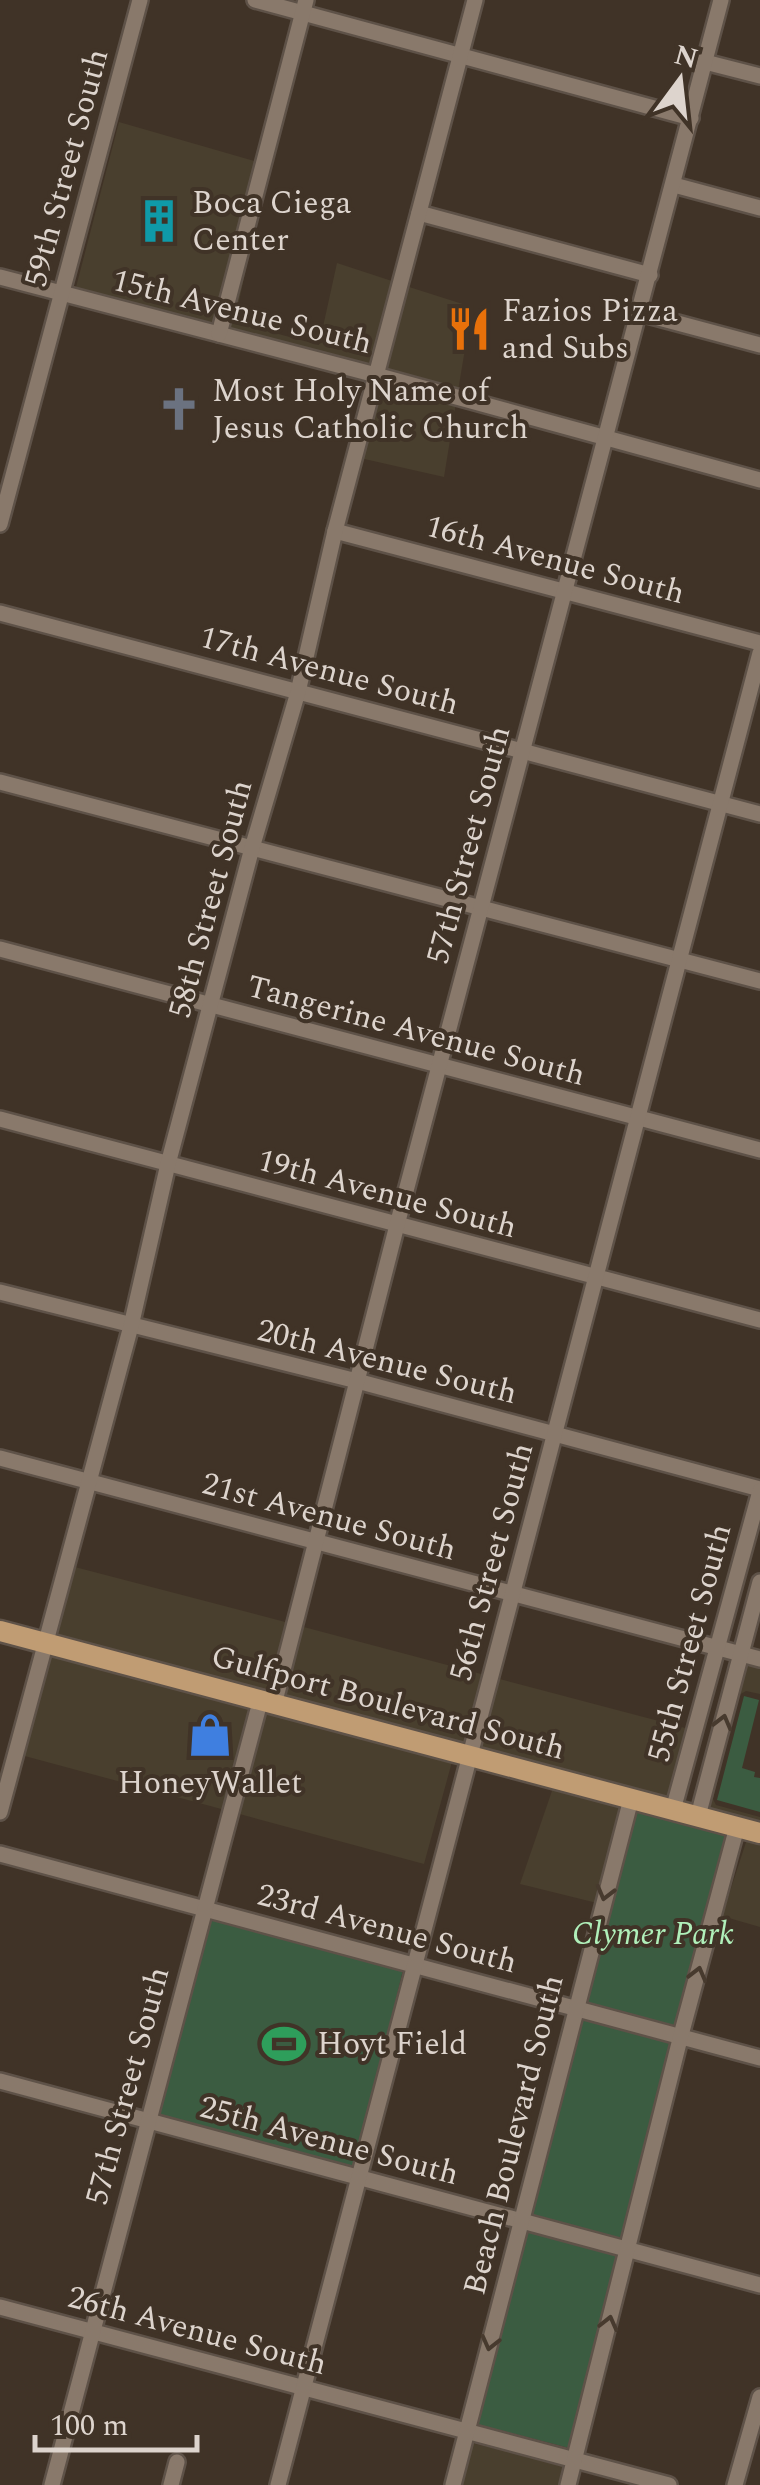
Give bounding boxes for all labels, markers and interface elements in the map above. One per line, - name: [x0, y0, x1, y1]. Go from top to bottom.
- north arrow: [630, 30, 730, 130]
- text: N: [669, 34, 703, 81]
- street label: 59th Street South: [12, 43, 122, 293]
- place label: Boca Ciega Center: [192, 179, 352, 265]
- building icon: Boca Ciega Center: [135, 197, 183, 245]
- street label: 15th Avenue South: [107, 256, 377, 368]
- place label: Fazios Pizza and Subs: [502, 287, 678, 373]
- restaurant icon: Fazios Pizza and Subs: [445, 305, 493, 353]
- place label: Most Holy Name of Jesus Catholic Church: [212, 367, 528, 453]
- church icon: Most Holy Name of Jesus Catholic Church: [155, 385, 203, 433]
- street label: 16th Avenue South: [420, 502, 690, 618]
- street label: 17th Avenue South: [194, 613, 464, 729]
- street label: 57th Street South: [414, 720, 524, 970]
- street label: 58th Street South: [156, 774, 266, 1024]
- street label: Tangerine Avenue South: [241, 962, 591, 1100]
- street label: 19th Avenue South: [252, 1136, 522, 1252]
- street label: 20th Avenue South: [252, 1306, 522, 1418]
- street label: 56th Street South: [437, 1437, 547, 1687]
- street label: 21st Avenue South: [196, 1460, 462, 1574]
- street label: 55th Street South: [635, 1518, 745, 1768]
- street label: Gulfport Boulevard South: [206, 1632, 570, 1774]
- shop icon: HoneyWallet: [186, 1711, 234, 1759]
- one-way arrow: [712, 1714, 733, 1731]
- place label: HoneyWallet: [118, 1759, 302, 1808]
- street label: 23rd Avenue South: [252, 1871, 522, 1987]
- one-way arrow: [596, 1884, 617, 1901]
- park label: Clymer Park: [572, 1910, 734, 1959]
- street label: 57th Street South: [73, 1961, 183, 2211]
- one-way arrow: [686, 1966, 707, 1983]
- street label: Beach Boulevard South: [450, 1970, 578, 2300]
- sports icon: Hoyt Field: [260, 2020, 308, 2068]
- place label: Hoyt Field: [317, 2020, 467, 2069]
- street label: 25th Avenue South: [194, 2083, 464, 2199]
- street label: 26th Avenue South: [62, 2273, 332, 2389]
- one-way arrow: [597, 2315, 618, 2332]
- one-way arrow: [481, 2334, 502, 2351]
- scale bar: [35, 2390, 198, 2452]
- text: 100 m: [50, 2403, 128, 2449]

